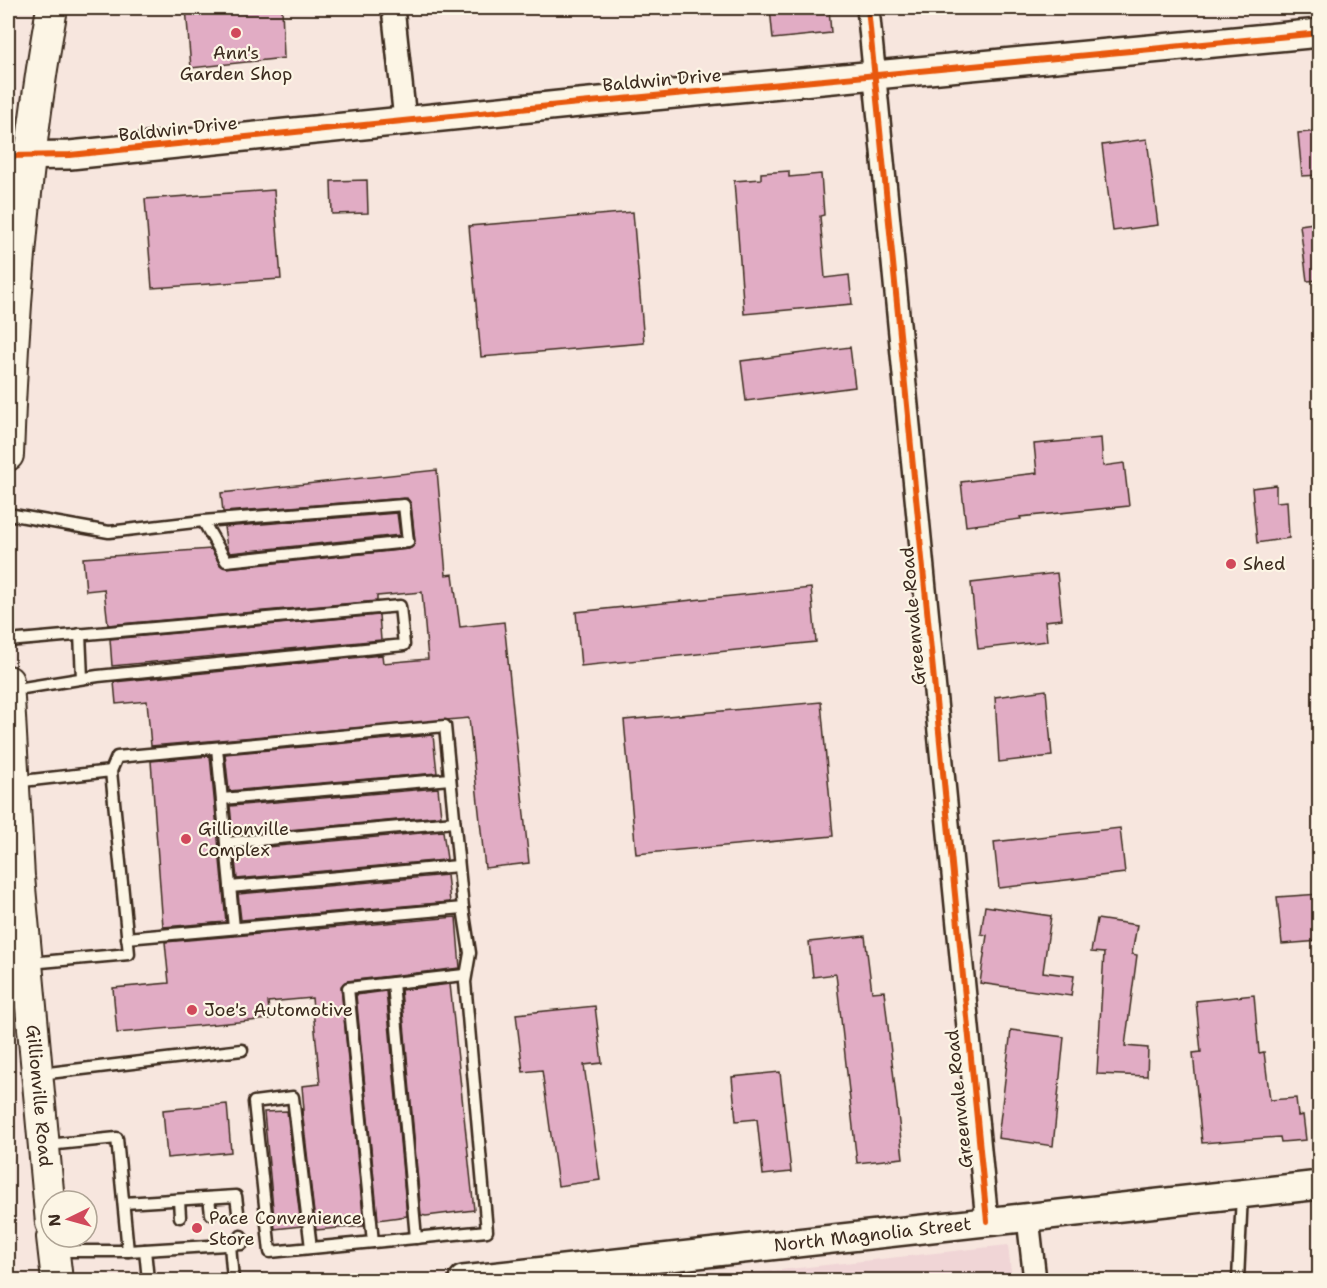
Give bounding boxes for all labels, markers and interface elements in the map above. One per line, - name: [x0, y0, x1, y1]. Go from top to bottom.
- marker: Ann's Garden Shop: [229, 26, 243, 40]
- place label: Ann's Garden Shop: [180, 41, 292, 86]
- street label: Baldwin Drive: [601, 63, 723, 97]
- street label: Baldwin Drive: [117, 111, 239, 147]
- street label: Greenvale Road: [895, 546, 931, 686]
- place label: Shed: [1243, 552, 1285, 576]
- marker: Shed: [1224, 557, 1238, 571]
- place label: Gillionville Complex: [198, 817, 289, 862]
- marker: Gillionville Complex: [179, 832, 193, 846]
- place label: Joe's Automotive: [204, 998, 353, 1022]
- marker: Joe's Automotive: [185, 1003, 199, 1017]
- street label: Gillionville Road: [21, 1024, 58, 1168]
- street label: Greenvale Road: [940, 1029, 978, 1169]
- north arrow: [39, 1189, 99, 1249]
- place label: Pace Convenience Store: [209, 1206, 362, 1251]
- street label: North Magnolia Street: [772, 1212, 973, 1257]
- text: N: [44, 1213, 66, 1227]
- marker: Pace Convenience Store: [190, 1221, 204, 1235]

